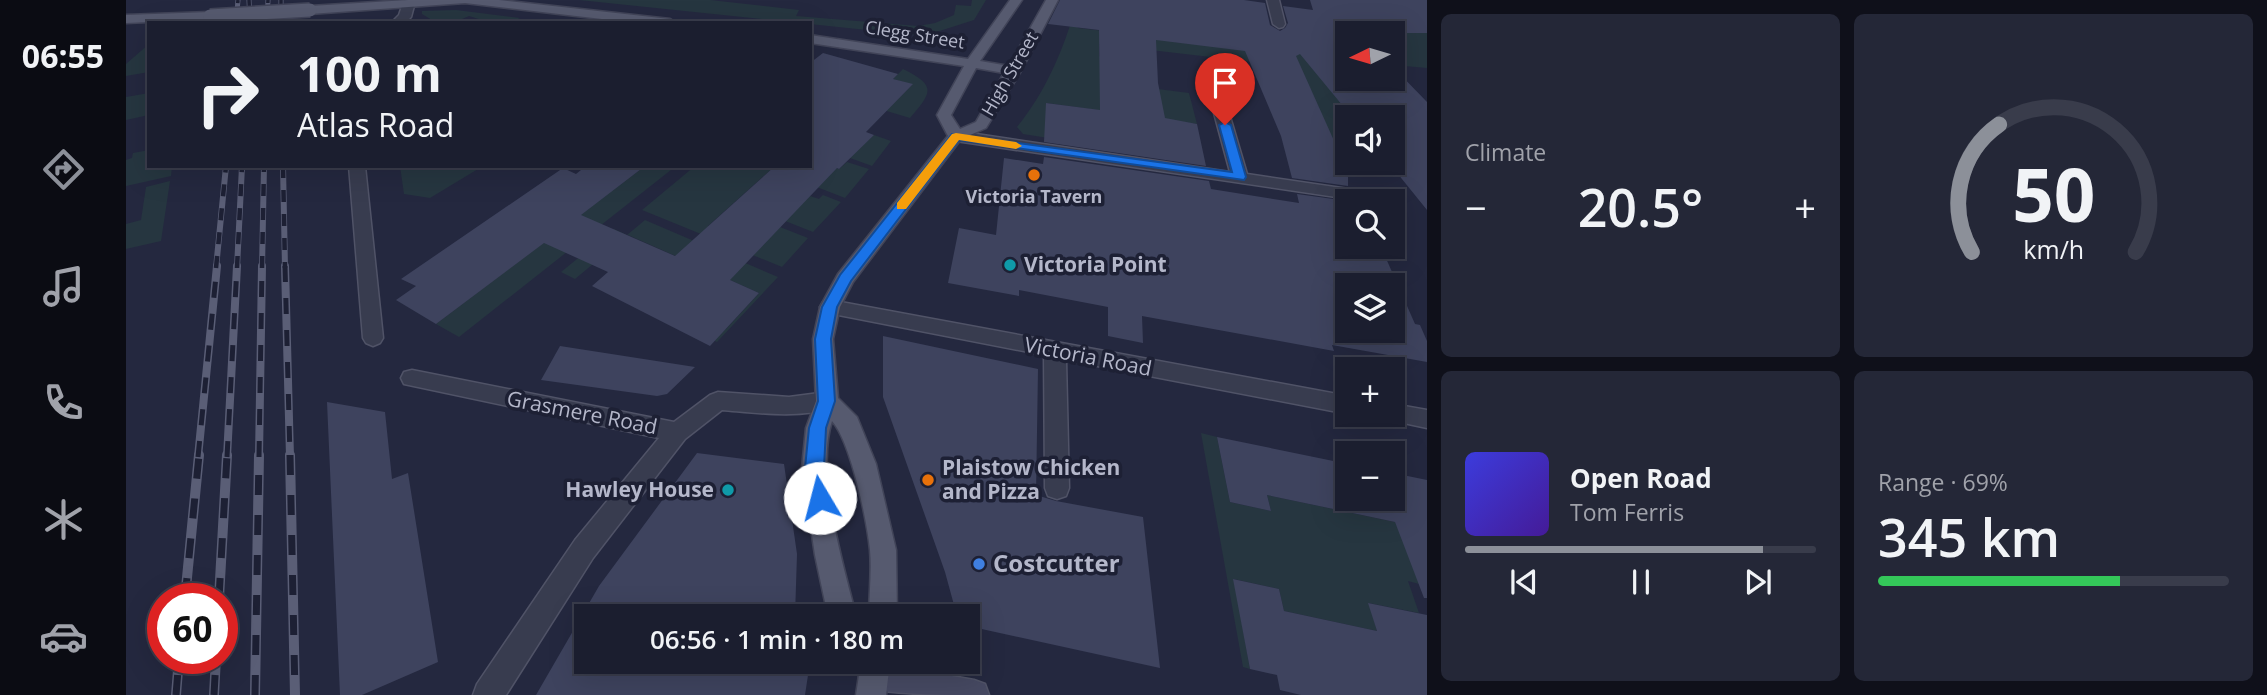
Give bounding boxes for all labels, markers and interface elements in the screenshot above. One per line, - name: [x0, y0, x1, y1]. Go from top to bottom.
- street label: Clegg Street: [864, 14, 967, 54]
- north arrow: [1335, 21, 1405, 91]
- map controls: [1335, 21, 1405, 511]
- street label: High Street: [975, 27, 1043, 120]
- text: 06:55: [22, 34, 104, 77]
- text: 100 m: [297, 40, 442, 106]
- icon: right: [182, 49, 273, 140]
- pin: [1195, 53, 1255, 125]
- icon: arrive: [1206, 64, 1244, 102]
- text: Atlas Road: [297, 103, 454, 146]
- button: sound: [1335, 105, 1405, 175]
- text: Climate: [1465, 136, 1546, 168]
- text: 50: [2012, 144, 2095, 243]
- icon: directions: [39, 145, 88, 194]
- marker: Victoria Tavern: [1026, 167, 1042, 183]
- text: 20.5°: [1578, 171, 1703, 242]
- text: −: [1465, 181, 1487, 233]
- text: +: [1794, 181, 1816, 233]
- place label: Victoria Tavern: [966, 184, 1102, 208]
- button: search: [1335, 189, 1405, 259]
- text: km/h: [2023, 231, 2084, 265]
- place label: Victoria Point: [1024, 250, 1167, 278]
- marker: Victoria Point: [1002, 257, 1018, 273]
- icon: music: [39, 262, 88, 311]
- button: layers: [1335, 273, 1405, 343]
- street label: Victoria Road: [1022, 330, 1154, 382]
- button: +: [1335, 357, 1405, 427]
- icon: phone: [39, 378, 88, 427]
- street label: Grasmere Road: [505, 384, 660, 440]
- button: −: [1335, 441, 1405, 511]
- place label: Plaistow Chicken and Pizza: [942, 453, 1120, 505]
- text: Open Road: [1570, 460, 1712, 496]
- position arrow: [783, 461, 857, 535]
- text: Range · 69%: [1878, 466, 2008, 498]
- marker: Plaistow Chicken and Pizza: [920, 472, 936, 488]
- place label: Hawley House: [565, 475, 714, 503]
- marker: Hawley House: [720, 482, 736, 498]
- icon: climate: [39, 495, 88, 544]
- text: Tom Ferris: [1570, 496, 1684, 528]
- text: 345 km: [1878, 501, 2060, 572]
- place label: Costcutter: [993, 546, 1120, 579]
- marker: Costcutter: [971, 556, 987, 572]
- icon: previous: [1505, 563, 1543, 601]
- icon: pause: [1622, 563, 1660, 601]
- icon: next: [1739, 563, 1777, 601]
- speed limit sign: 60: [147, 583, 238, 674]
- icon: car: [39, 612, 88, 661]
- text: 06:56 · 1 min · 180 m: [650, 621, 904, 657]

